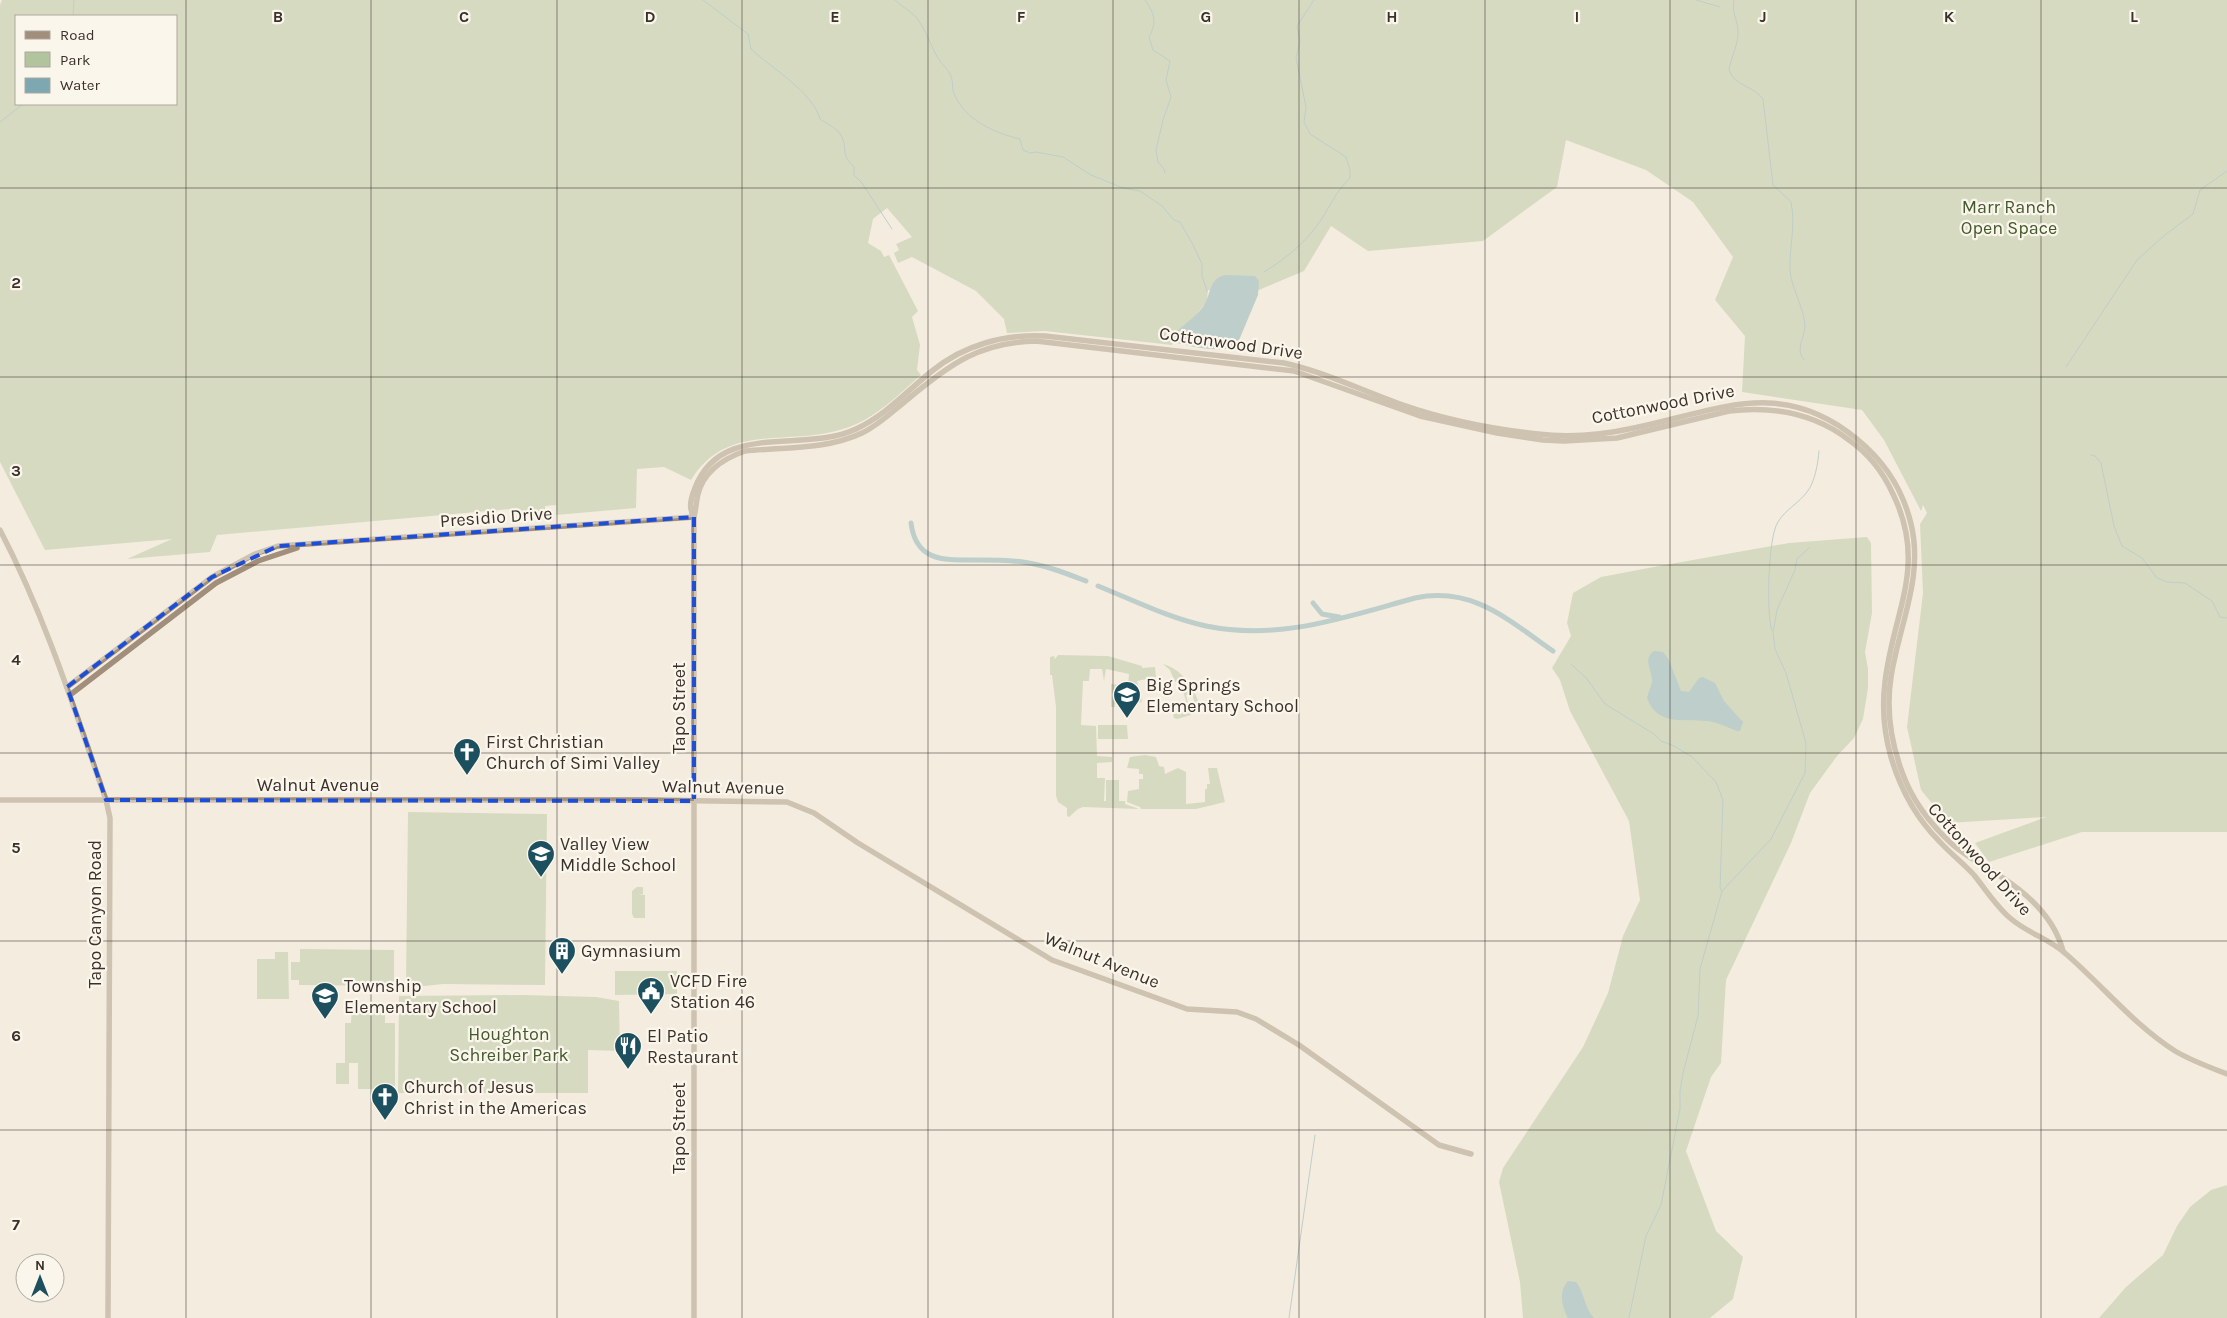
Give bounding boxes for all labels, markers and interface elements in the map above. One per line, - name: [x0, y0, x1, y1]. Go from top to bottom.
- text: B: [273, 7, 283, 26]
- text: C: [459, 7, 469, 26]
- text: D: [645, 7, 656, 26]
- text: E: [830, 7, 840, 26]
- text: F: [1017, 7, 1026, 26]
- text: G: [1201, 7, 1211, 26]
- text: H: [1386, 7, 1398, 26]
- text: I: [1575, 7, 1579, 26]
- text: J: [1759, 7, 1767, 26]
- text: K: [1944, 7, 1955, 26]
- text: L: [2130, 7, 2138, 26]
- legend: [15, 15, 178, 105]
- text: Road: [60, 26, 95, 44]
- text: Park: [60, 51, 90, 69]
- text: Water: [60, 76, 101, 94]
- park label: Marr Ranch Open Space: [1961, 196, 2057, 239]
- text: 2: [11, 273, 21, 292]
- street label: Cottonwood Drive: [1158, 322, 1304, 364]
- street label: Cottonwood Drive: [1590, 379, 1736, 429]
- text: 3: [11, 461, 21, 480]
- street label: Presidio Drive: [439, 502, 553, 532]
- text: 4: [11, 650, 21, 669]
- street label: Tapo Street: [668, 662, 690, 754]
- place label: Big Springs Elementary School: [1146, 674, 1299, 717]
- school or university icon: Big Springs Elementary School: [1112, 680, 1142, 719]
- place label: First Christian Church of Simi Valley: [486, 731, 661, 774]
- church icon: First Christian Church of Simi Valley: [452, 737, 482, 776]
- street label: Walnut Avenue: [257, 774, 379, 796]
- street label: Walnut Avenue: [662, 775, 784, 799]
- street label: Cottonwood Drive: [1923, 798, 2037, 920]
- place label: Valley View Middle School: [560, 833, 676, 876]
- text: 5: [11, 838, 21, 857]
- school or university icon: Valley View Middle School: [526, 839, 556, 878]
- street label: Tapo Canyon Road: [84, 840, 106, 988]
- street label: Walnut Avenue: [1041, 927, 1163, 993]
- building icon: Gymnasium: [547, 936, 577, 975]
- place label: Gymnasium: [581, 940, 681, 962]
- place label: VCFD Fire Station 46: [670, 970, 755, 1013]
- place label: Township Elementary School: [344, 975, 497, 1018]
- public building icon: VCFD Fire Station 46: [636, 976, 666, 1015]
- school or university icon: Township Elementary School: [310, 981, 340, 1020]
- park label: Houghton Schreiber Park: [449, 1023, 569, 1066]
- place label: El Patio Restaurant: [647, 1025, 739, 1068]
- text: 6: [11, 1026, 21, 1045]
- restaurant icon: El Patio Restaurant: [613, 1031, 643, 1070]
- place label: Church of Jesus Christ in the Americas: [404, 1076, 587, 1119]
- church icon: Church of Jesus Christ in the Americas: [370, 1082, 400, 1121]
- street label: Tapo Street: [668, 1082, 690, 1174]
- text: 7: [12, 1215, 20, 1234]
- north arrow: [15, 1253, 65, 1303]
- text: N: [35, 1257, 45, 1274]

